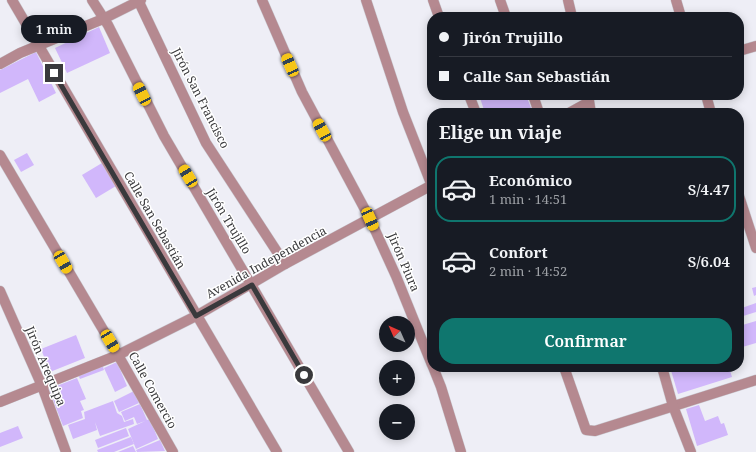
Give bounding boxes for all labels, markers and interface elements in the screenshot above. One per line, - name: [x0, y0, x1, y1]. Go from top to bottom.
- callout: 1 min: [21, 15, 87, 43]
- text: 1 min: [36, 20, 72, 38]
- text: Jirón Trujillo: [463, 27, 563, 47]
- street label: Jirón San Francisco: [168, 44, 234, 151]
- car: [280, 52, 300, 78]
- route end: [45, 64, 63, 82]
- text: Calle San Sebastián: [463, 66, 610, 86]
- car: [131, 81, 153, 107]
- car: [311, 117, 333, 143]
- text: Elige un viaje: [439, 120, 562, 144]
- car: [177, 163, 199, 189]
- street label: Calle San Sebastián: [120, 168, 190, 272]
- text: Económico: [489, 170, 572, 190]
- icon: car: [441, 171, 477, 207]
- text: S/4.47: [688, 179, 730, 199]
- street label: Jirón Trujillo: [202, 184, 255, 257]
- text: 1 min · 14:51: [489, 190, 567, 208]
- car: [360, 206, 380, 232]
- street label: Avenida Independencia: [203, 222, 330, 302]
- street label: Jirón Piura: [384, 229, 424, 294]
- text: Confort: [489, 242, 548, 262]
- icon: car: [441, 243, 477, 279]
- car: [52, 249, 74, 275]
- text: S/6.04: [688, 251, 730, 271]
- text: 2 min · 14:52: [489, 262, 567, 280]
- north arrow: [379, 316, 415, 352]
- map controls: [379, 316, 415, 440]
- button: Confirmar: [439, 318, 732, 364]
- street label: Jirón Arequipa: [21, 323, 71, 409]
- car: [99, 328, 121, 354]
- street label: Calle Comercio: [125, 348, 181, 432]
- button: +: [379, 360, 415, 396]
- route start: [295, 366, 313, 384]
- button: −: [379, 404, 415, 440]

